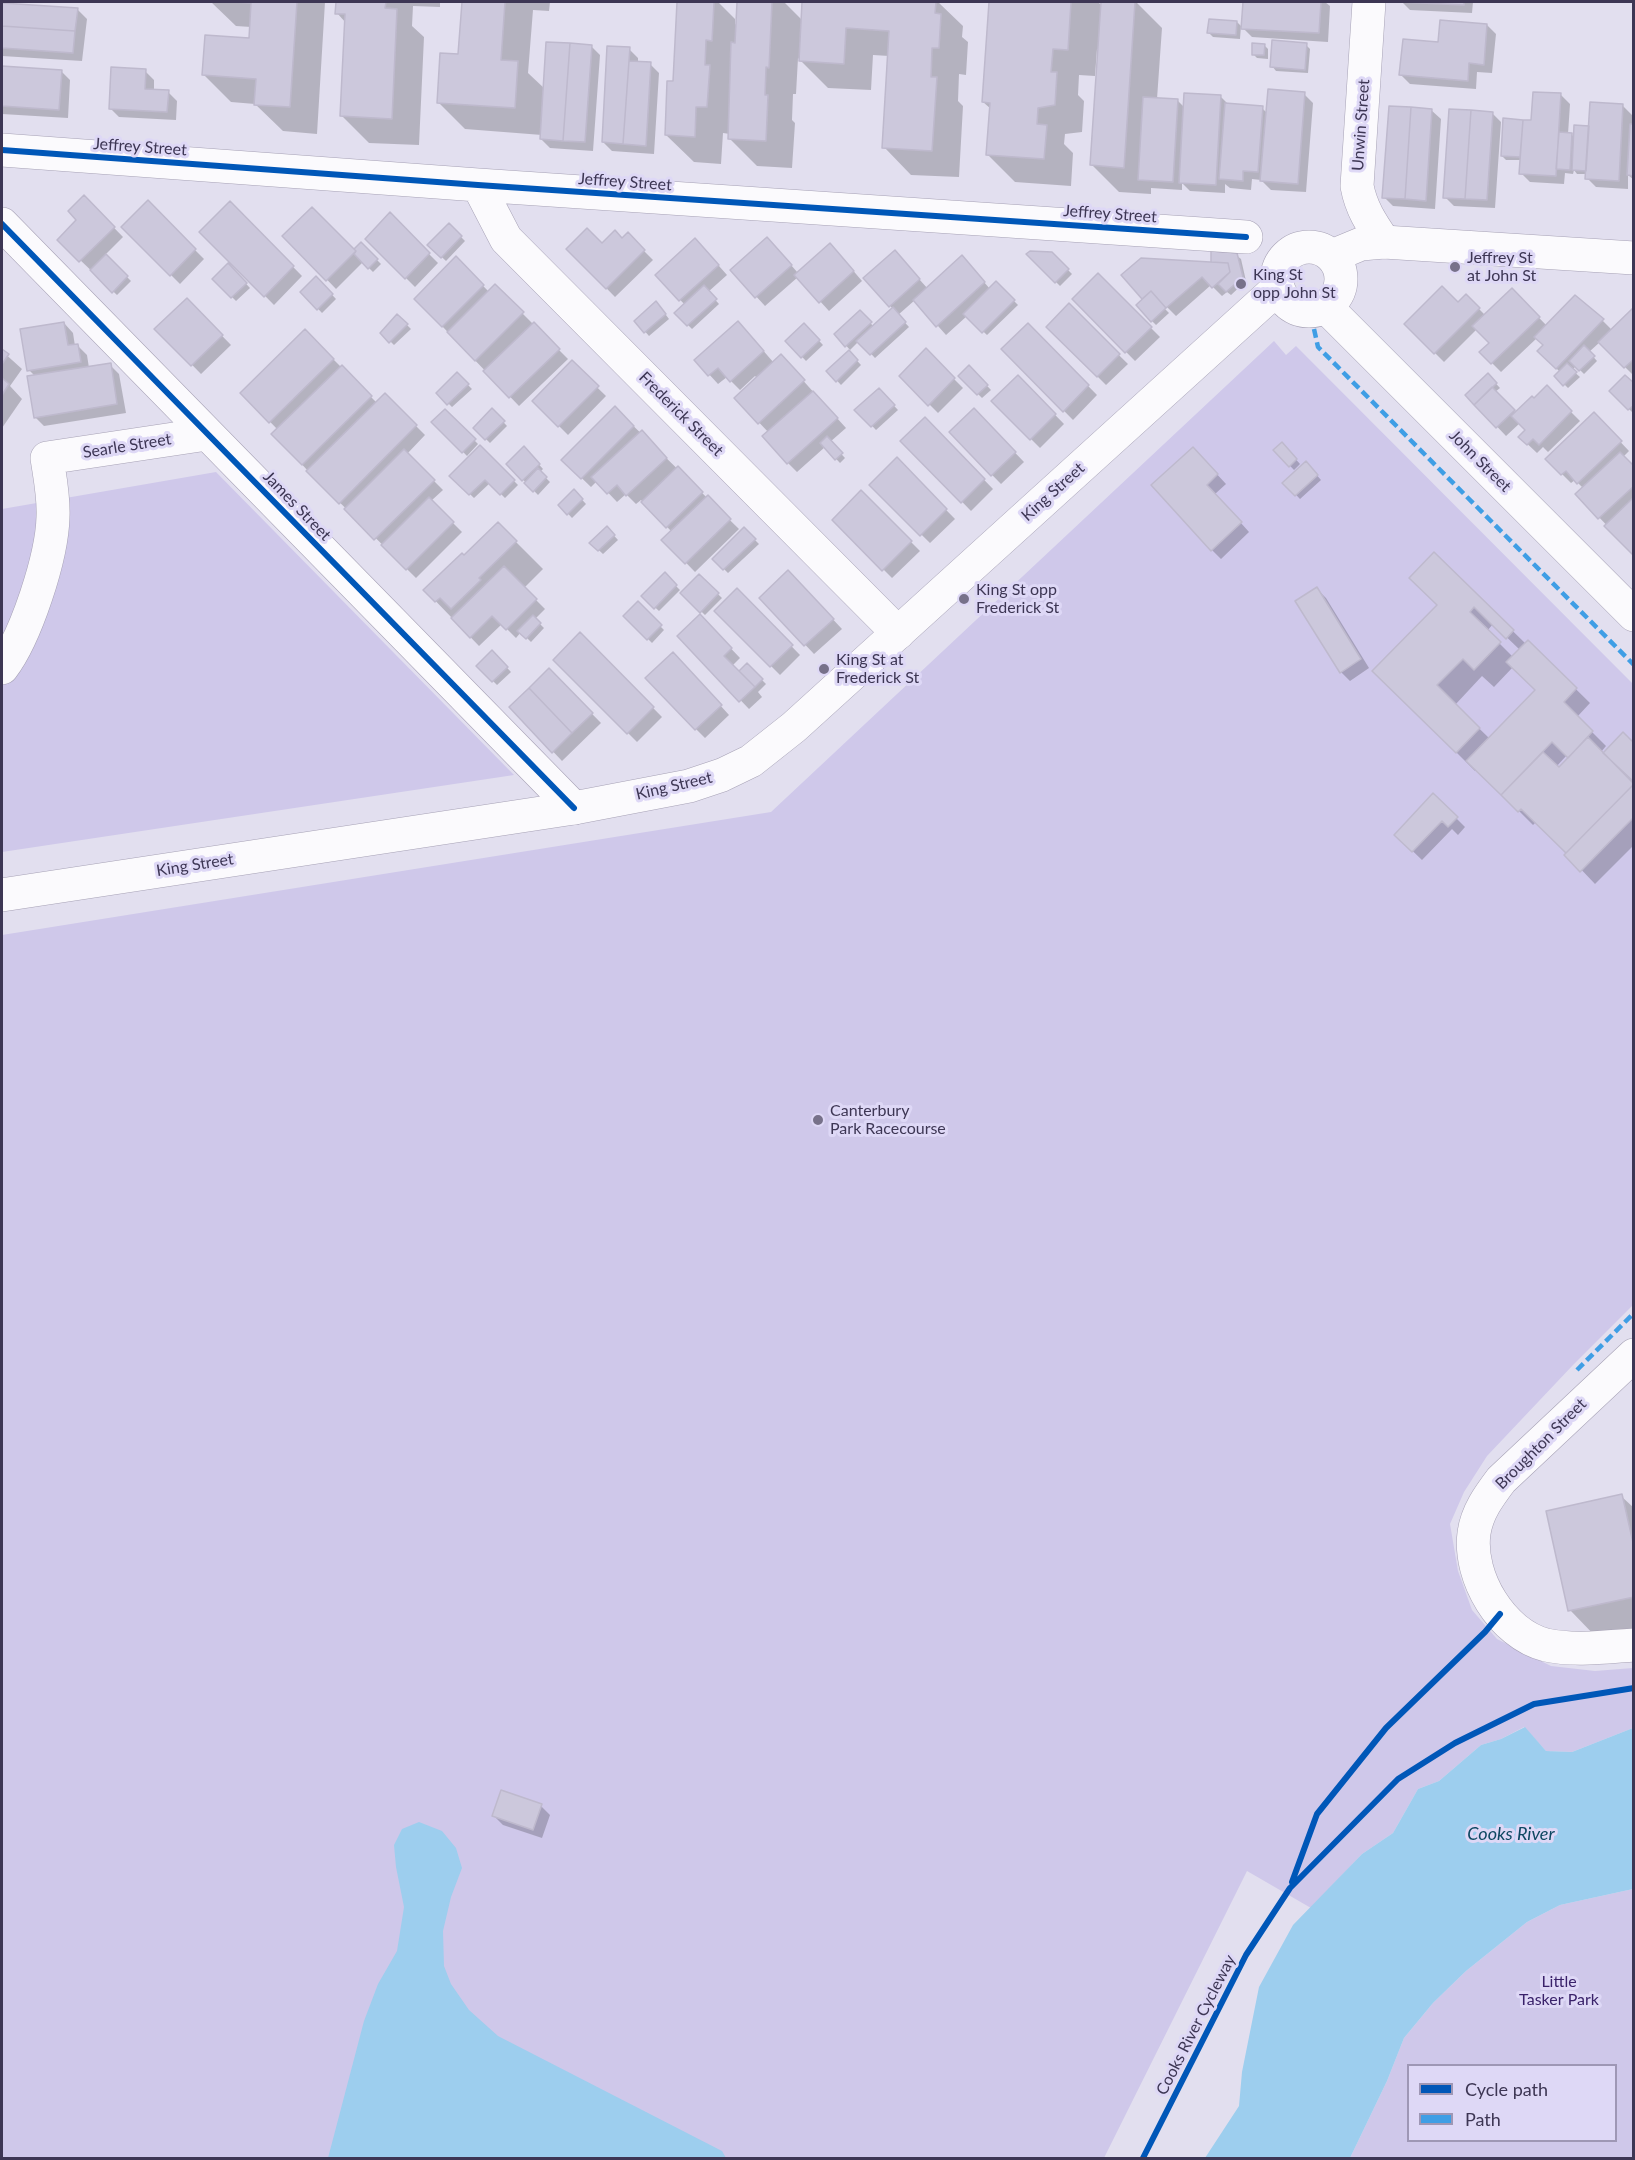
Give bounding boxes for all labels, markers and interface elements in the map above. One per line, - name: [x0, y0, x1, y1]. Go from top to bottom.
- street label: Unwin Street: [1348, 78, 1374, 172]
- street label: Jeffrey Street: [93, 134, 187, 160]
- street label: Jeffrey Street: [578, 169, 672, 195]
- street label: Jeffrey Street: [1063, 201, 1157, 227]
- place label: Jeffrey St at John St: [1467, 248, 1536, 286]
- marker: Jeffrey St at John St: [1448, 260, 1462, 274]
- place label: King St opp John St: [1253, 265, 1336, 303]
- marker: King St opp John St: [1234, 277, 1248, 291]
- street label: Frederick Street: [635, 368, 727, 460]
- street label: John Street: [1445, 426, 1515, 496]
- street label: Searle Street: [81, 430, 173, 462]
- street label: King Street: [1018, 459, 1088, 525]
- street label: James Street: [259, 467, 335, 545]
- place label: King St opp Frederick St: [976, 580, 1059, 618]
- marker: King St opp Frederick St: [957, 592, 971, 606]
- place label: King St at Frederick St: [836, 650, 919, 688]
- marker: King St at Frederick St: [817, 662, 831, 676]
- street label: King Street: [634, 768, 714, 804]
- street label: King Street: [155, 849, 235, 881]
- place label: Canterbury Park Racecourse: [830, 1101, 946, 1139]
- marker: Canterbury Park Racecourse: [811, 1113, 825, 1127]
- street label: Broughton Street: [1492, 1395, 1590, 1493]
- water label: Cooks River: [1467, 1823, 1555, 1845]
- street label: Cooks River Cycleway: [1152, 1952, 1240, 2098]
- park label: Little Tasker Park: [1519, 1972, 1599, 2010]
- legend: [1407, 2064, 1617, 2142]
- text: Cycle path: [1465, 2078, 1548, 2100]
- text: Path: [1465, 2108, 1501, 2130]

